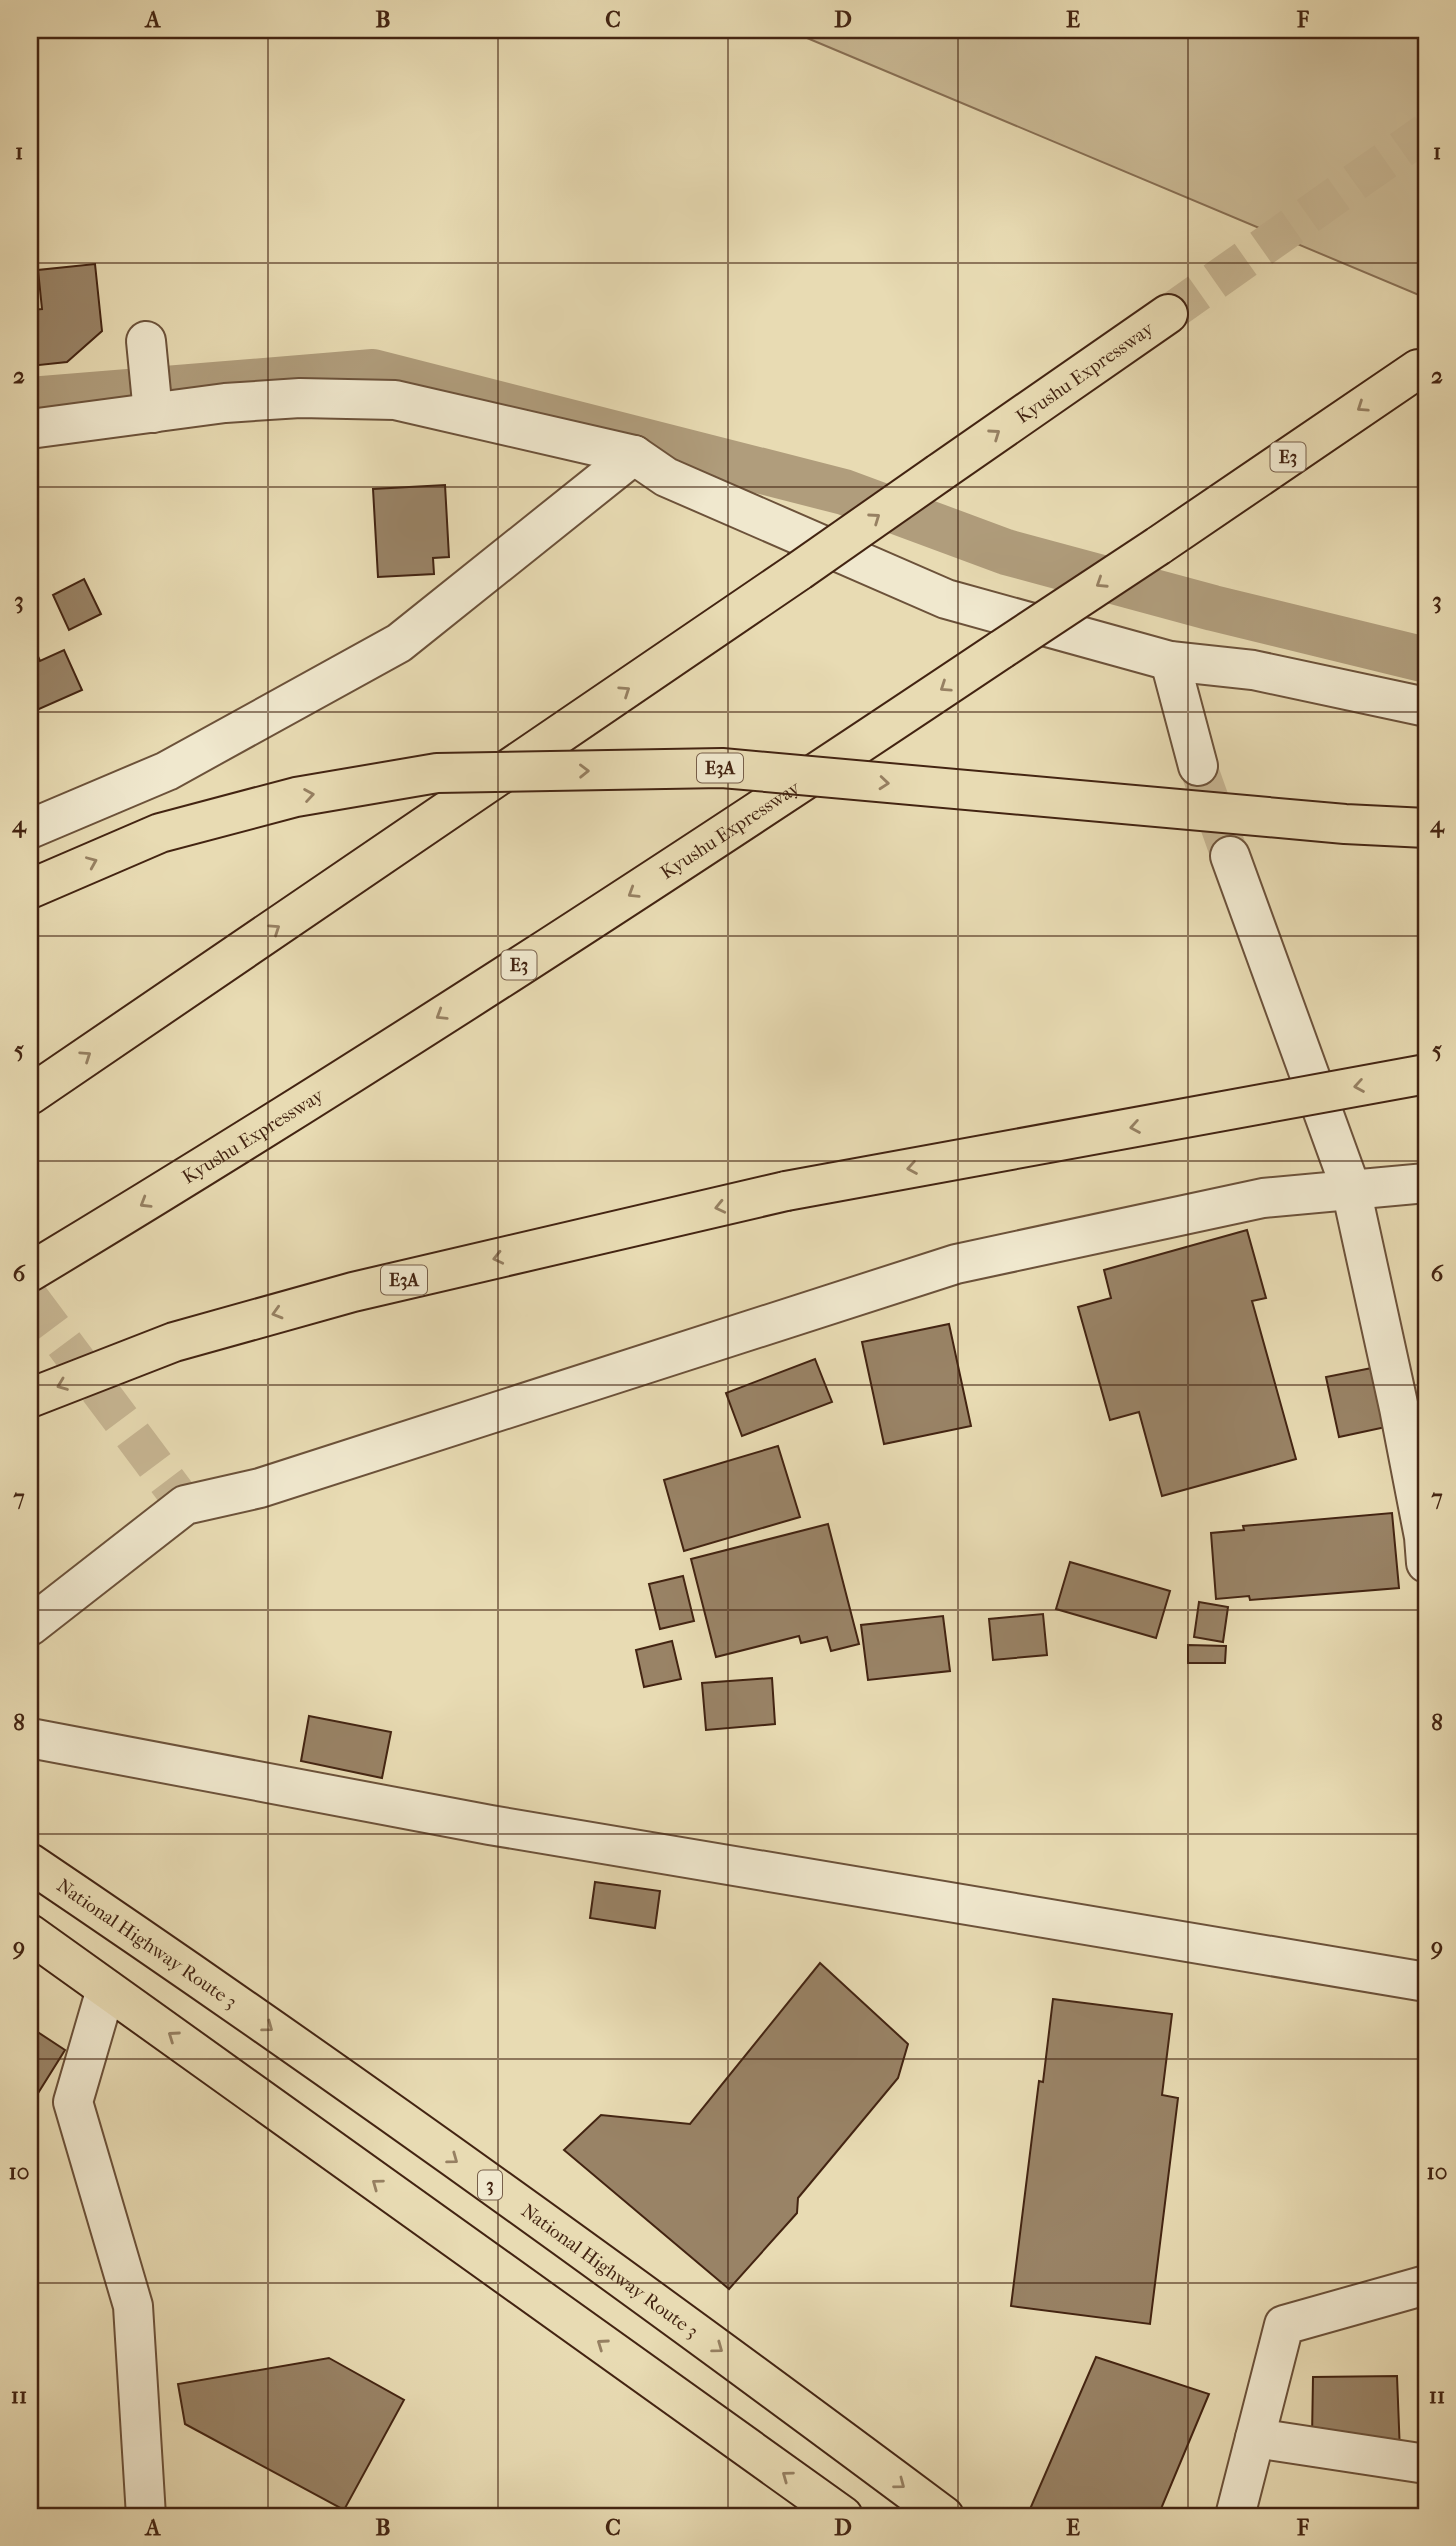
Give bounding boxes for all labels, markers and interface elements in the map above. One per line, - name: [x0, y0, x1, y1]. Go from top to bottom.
- text: A: [144, 6, 162, 33]
- text: B: [376, 6, 391, 33]
- text: C: [605, 6, 621, 33]
- text: D: [834, 6, 852, 33]
- text: E: [1066, 6, 1080, 33]
- text: F: [1296, 6, 1310, 33]
- text: 1: [15, 138, 23, 165]
- text: 1: [1433, 138, 1441, 165]
- street label: Kyushu Expressway: [1012, 317, 1158, 428]
- text: 2: [13, 362, 25, 389]
- text: 2: [1431, 362, 1443, 389]
- one-way arrow: [1357, 399, 1370, 411]
- one-way arrow: [987, 430, 1000, 442]
- road number: E3: [1270, 443, 1306, 472]
- one-way arrow: [867, 514, 880, 526]
- one-way arrow: [1095, 575, 1108, 588]
- text: 3: [14, 587, 24, 614]
- text: 3: [1432, 587, 1442, 614]
- one-way arrow: [940, 678, 953, 691]
- one-way arrow: [617, 687, 630, 699]
- road number: E3A: [697, 754, 743, 782]
- one-way arrow: [579, 763, 590, 779]
- one-way arrow: [879, 775, 890, 790]
- street label: Kyushu Expressway: [657, 776, 805, 884]
- one-way arrow: [303, 788, 315, 803]
- text: 4: [11, 811, 27, 838]
- text: 4: [1429, 811, 1445, 838]
- one-way arrow: [85, 856, 98, 870]
- one-way arrow: [627, 885, 640, 898]
- one-way arrow: [267, 924, 280, 937]
- road number: E3: [502, 950, 536, 980]
- one-way arrow: [435, 1007, 448, 1020]
- text: 5: [14, 1036, 24, 1063]
- text: 5: [1432, 1036, 1442, 1063]
- one-way arrow: [78, 1052, 91, 1064]
- one-way arrow: [1353, 1078, 1365, 1093]
- street label: Kyushu Expressway: [178, 1084, 328, 1189]
- one-way arrow: [1129, 1119, 1141, 1134]
- one-way arrow: [906, 1160, 918, 1175]
- one-way arrow: [140, 1194, 153, 1207]
- one-way arrow: [714, 1198, 726, 1213]
- one-way arrow: [492, 1249, 504, 1264]
- text: 6: [13, 1260, 26, 1287]
- text: 6: [1431, 1260, 1444, 1287]
- road number: E3A: [381, 1266, 427, 1294]
- one-way arrow: [272, 1305, 284, 1320]
- one-way arrow: [56, 1377, 68, 1391]
- text: 7: [12, 1484, 25, 1511]
- text: 7: [1430, 1484, 1443, 1511]
- text: 8: [13, 1709, 25, 1736]
- text: 8: [1431, 1709, 1443, 1736]
- street label: National Highway Route 3: [53, 1875, 241, 2013]
- text: 9: [12, 1933, 25, 1960]
- text: 9: [1430, 1933, 1443, 1960]
- one-way arrow: [260, 2019, 273, 2031]
- one-way arrow: [168, 2032, 181, 2044]
- one-way arrow: [445, 2151, 458, 2163]
- text: 10: [9, 2158, 29, 2185]
- text: 10: [1427, 2158, 1447, 2185]
- road number: 3: [478, 2171, 502, 2200]
- one-way arrow: [372, 2179, 385, 2192]
- street label: National Highway Route 3: [517, 2200, 702, 2343]
- one-way arrow: [597, 2340, 610, 2352]
- one-way arrow: [710, 2340, 723, 2352]
- text: 11: [11, 2382, 27, 2409]
- text: 11: [1429, 2382, 1445, 2409]
- one-way arrow: [782, 2472, 795, 2484]
- one-way arrow: [893, 2475, 905, 2488]
- text: A: [144, 2514, 162, 2541]
- text: B: [376, 2514, 391, 2541]
- text: C: [605, 2514, 621, 2541]
- text: D: [834, 2514, 852, 2541]
- text: E: [1066, 2514, 1080, 2541]
- text: F: [1296, 2514, 1310, 2541]

